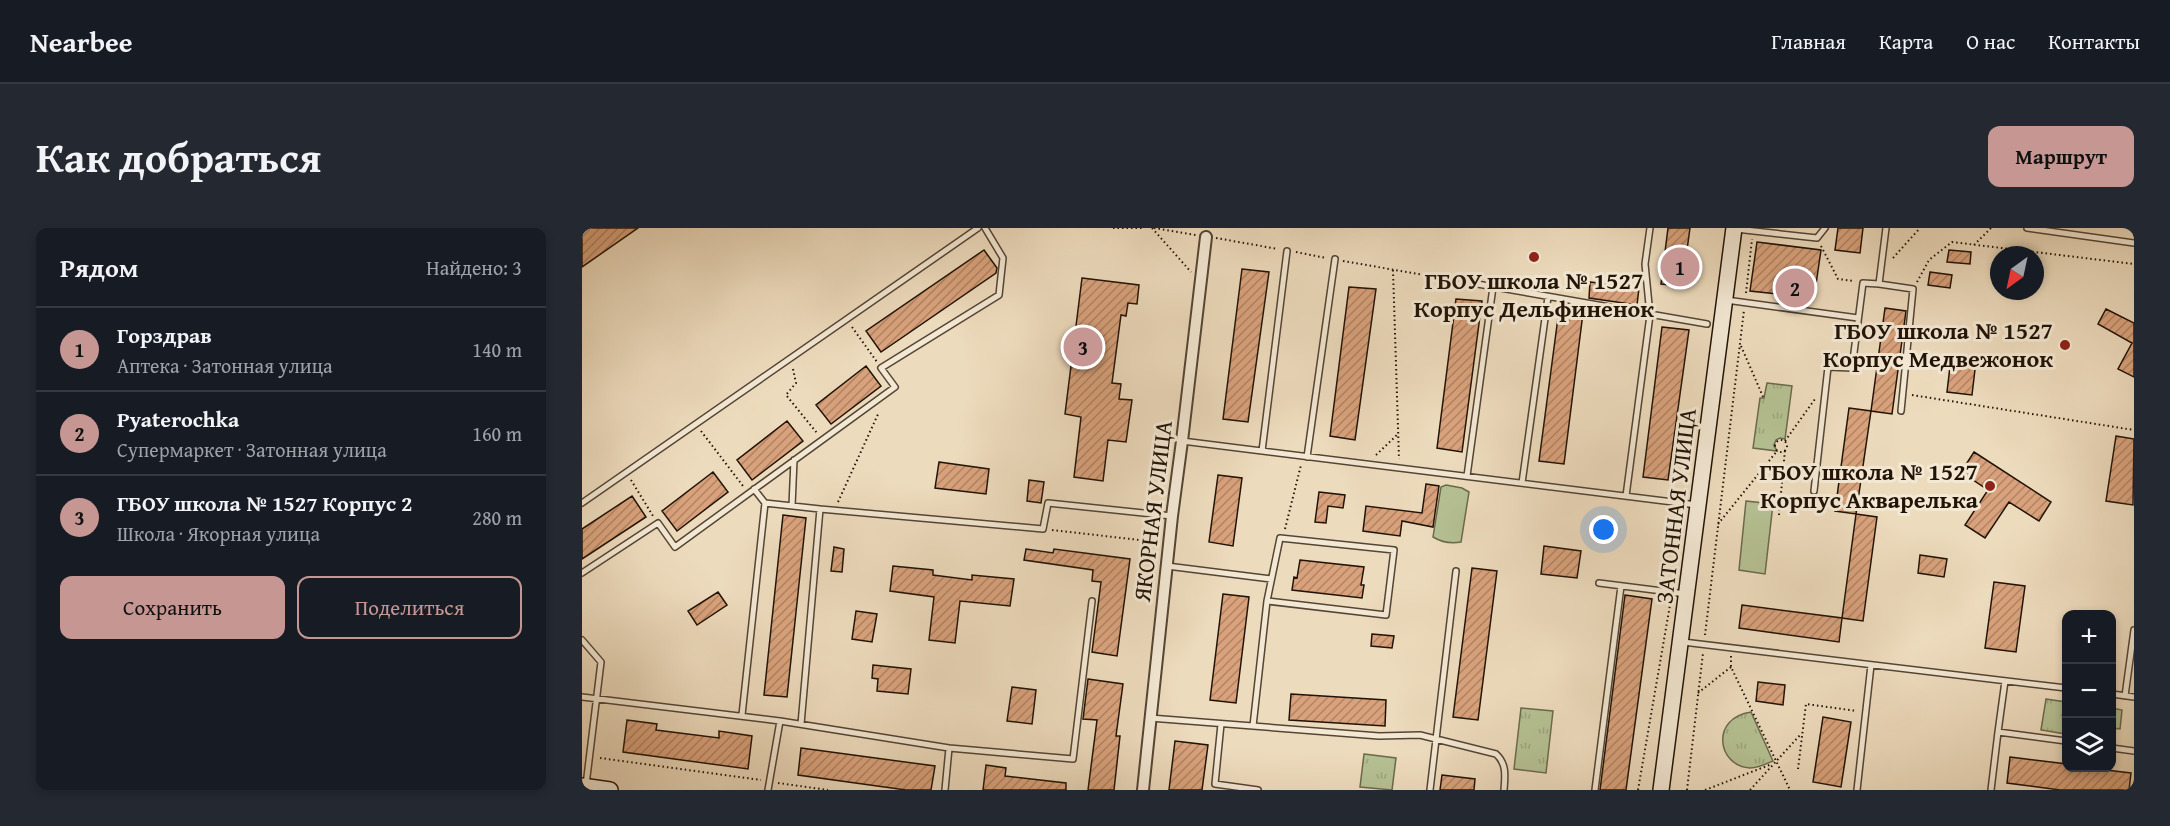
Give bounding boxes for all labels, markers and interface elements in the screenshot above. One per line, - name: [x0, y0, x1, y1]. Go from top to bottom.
- text: Nearbee: [30, 21, 133, 62]
- text: Главная: [1771, 26, 1846, 57]
- text: Карта: [1879, 26, 1933, 57]
- text: О нас: [1966, 26, 2015, 57]
- text: Контакты: [2048, 26, 2140, 57]
- text: Как добраться: [36, 126, 321, 187]
- button: Маршрут: [1988, 126, 2134, 187]
- pin: 1: [1660, 244, 1700, 290]
- north arrow: [1990, 246, 2044, 300]
- text: Рядом: [60, 248, 138, 287]
- marker: ГБОУ школа № 1527 Корпус Дельфиненок: [1527, 250, 1541, 264]
- text: Найдено: 3: [426, 253, 522, 282]
- place label: ГБОУ школа № 1527 Корпус Дельфиненок: [1414, 263, 1654, 326]
- pin: 2: [1776, 266, 1814, 310]
- place label: ГБОУ школа № 1527 Корпус Медвежонок: [1823, 313, 2053, 376]
- text: Горздрав: [117, 319, 212, 351]
- pin: 3: [1064, 324, 1102, 370]
- text: 1: [74, 335, 85, 364]
- text: 140 m: [472, 335, 522, 364]
- marker: ГБОУ школа № 1527 Корпус Медвежонок: [2058, 338, 2072, 352]
- text: Аптека · Затонная улица: [117, 351, 333, 380]
- text: Pyaterochka: [117, 403, 239, 435]
- street label: ЗАТОННАЯ УЛИЦА: [1646, 406, 1705, 606]
- street label: ЯКОРНАЯ УЛИЦА: [1124, 418, 1181, 605]
- text: 2: [74, 419, 85, 448]
- text: 160 m: [472, 419, 522, 448]
- text: Супермаркет · Затонная улица: [117, 435, 387, 464]
- place label: ГБОУ школа № 1527 Корпус Акварелька: [1759, 454, 1979, 517]
- marker: ГБОУ школа № 1527 Корпус Акварелька: [1983, 479, 1997, 493]
- text: ГБОУ школа № 1527 Корпус 2: [117, 487, 412, 519]
- text: 3: [74, 503, 85, 532]
- text: 280 m: [472, 503, 522, 532]
- your location: [1589, 515, 1618, 544]
- text: Школа · Якорная улица: [117, 519, 320, 548]
- button: Сохранить: [60, 576, 285, 639]
- button: Поделиться: [297, 576, 522, 639]
- map controls: [2062, 610, 2116, 772]
- button: +: [2062, 610, 2116, 664]
- button: −: [2062, 664, 2116, 718]
- button: layers: [2062, 718, 2116, 772]

